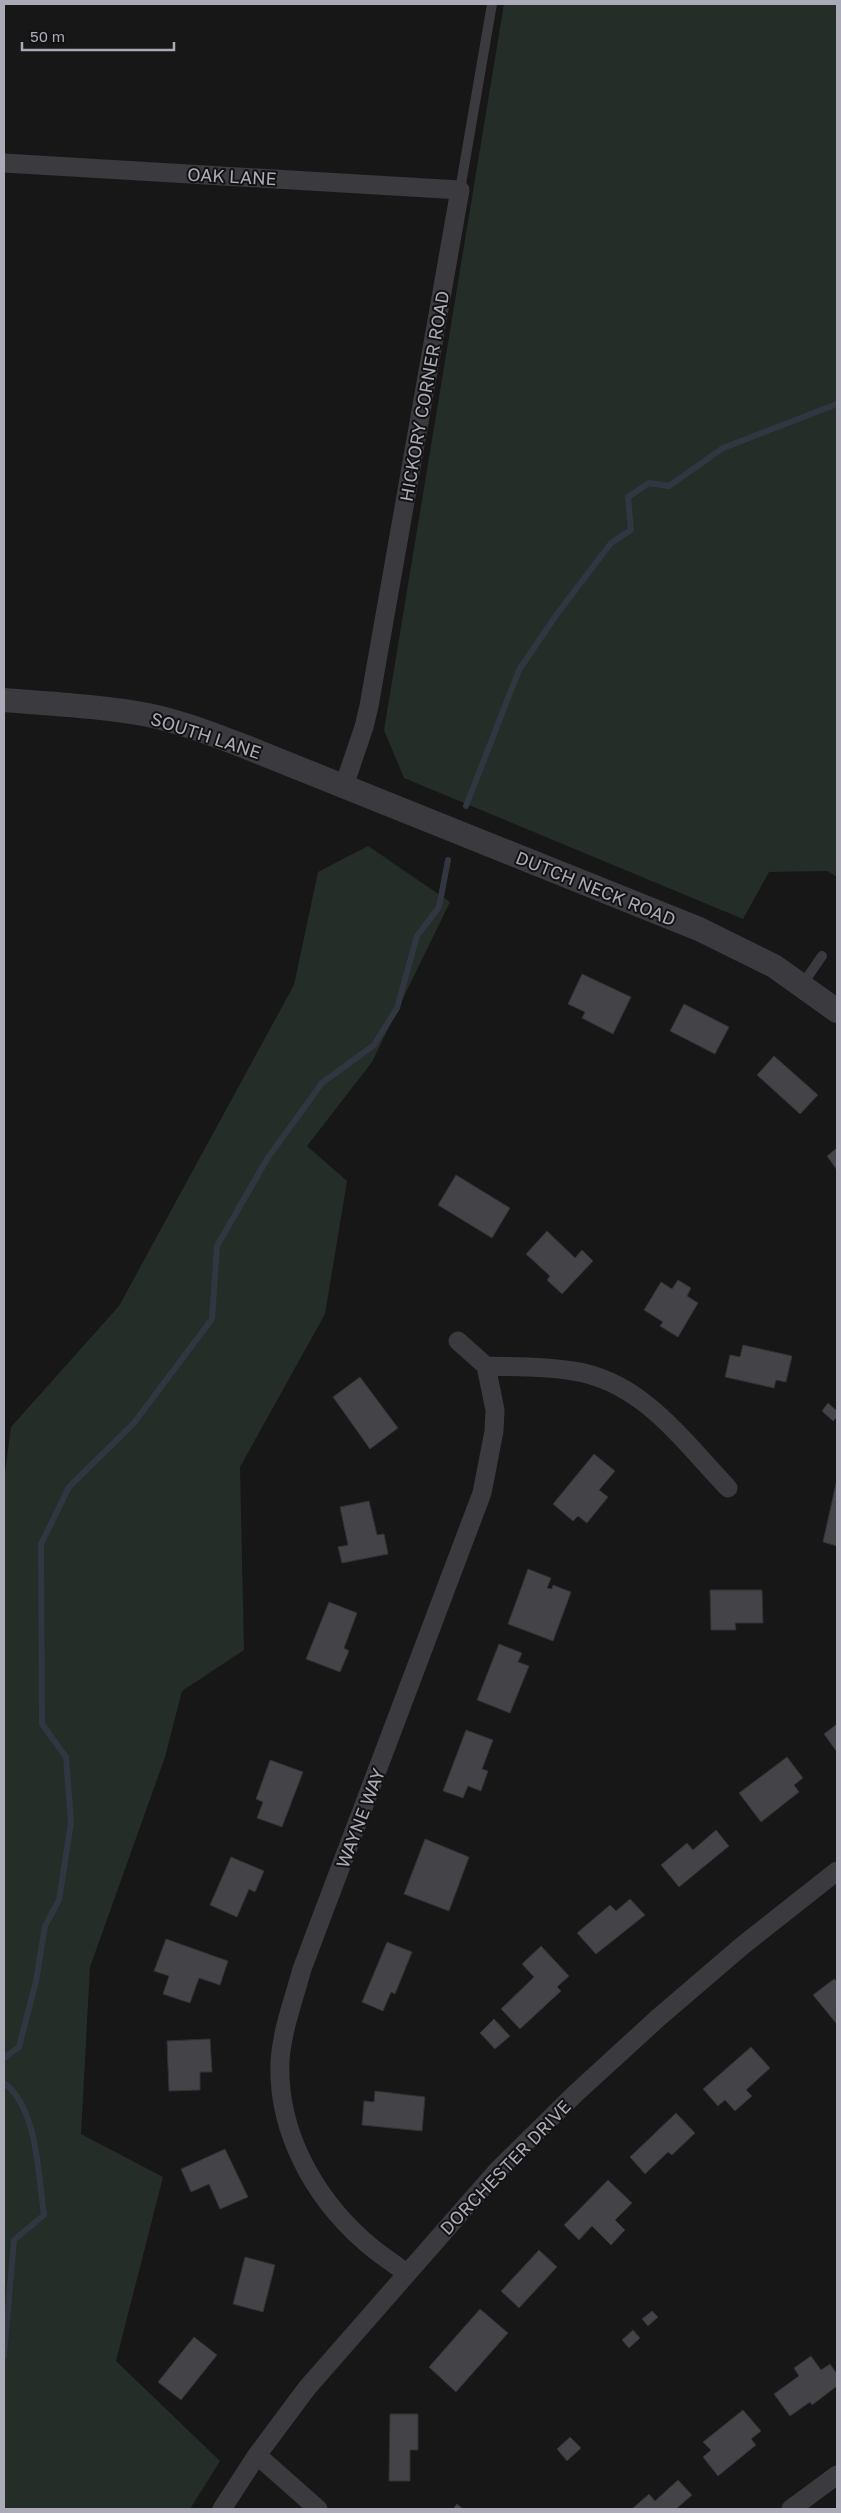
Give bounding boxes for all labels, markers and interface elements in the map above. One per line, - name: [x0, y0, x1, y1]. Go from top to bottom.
- scale bar: [22, 20, 175, 52]
- text: 50 m: [30, 27, 65, 45]
- street label: OAK LANE: [187, 163, 277, 189]
- street label: HICKORY CORNER ROAD: [395, 289, 453, 503]
- street label: SOUTH LANE: [148, 707, 264, 763]
- street label: DUTCH NECK ROAD: [513, 846, 679, 930]
- street label: WAYNE WAY: [331, 1765, 389, 1871]
- street label: DORCHESTER DRIVE: [435, 2095, 575, 2239]

